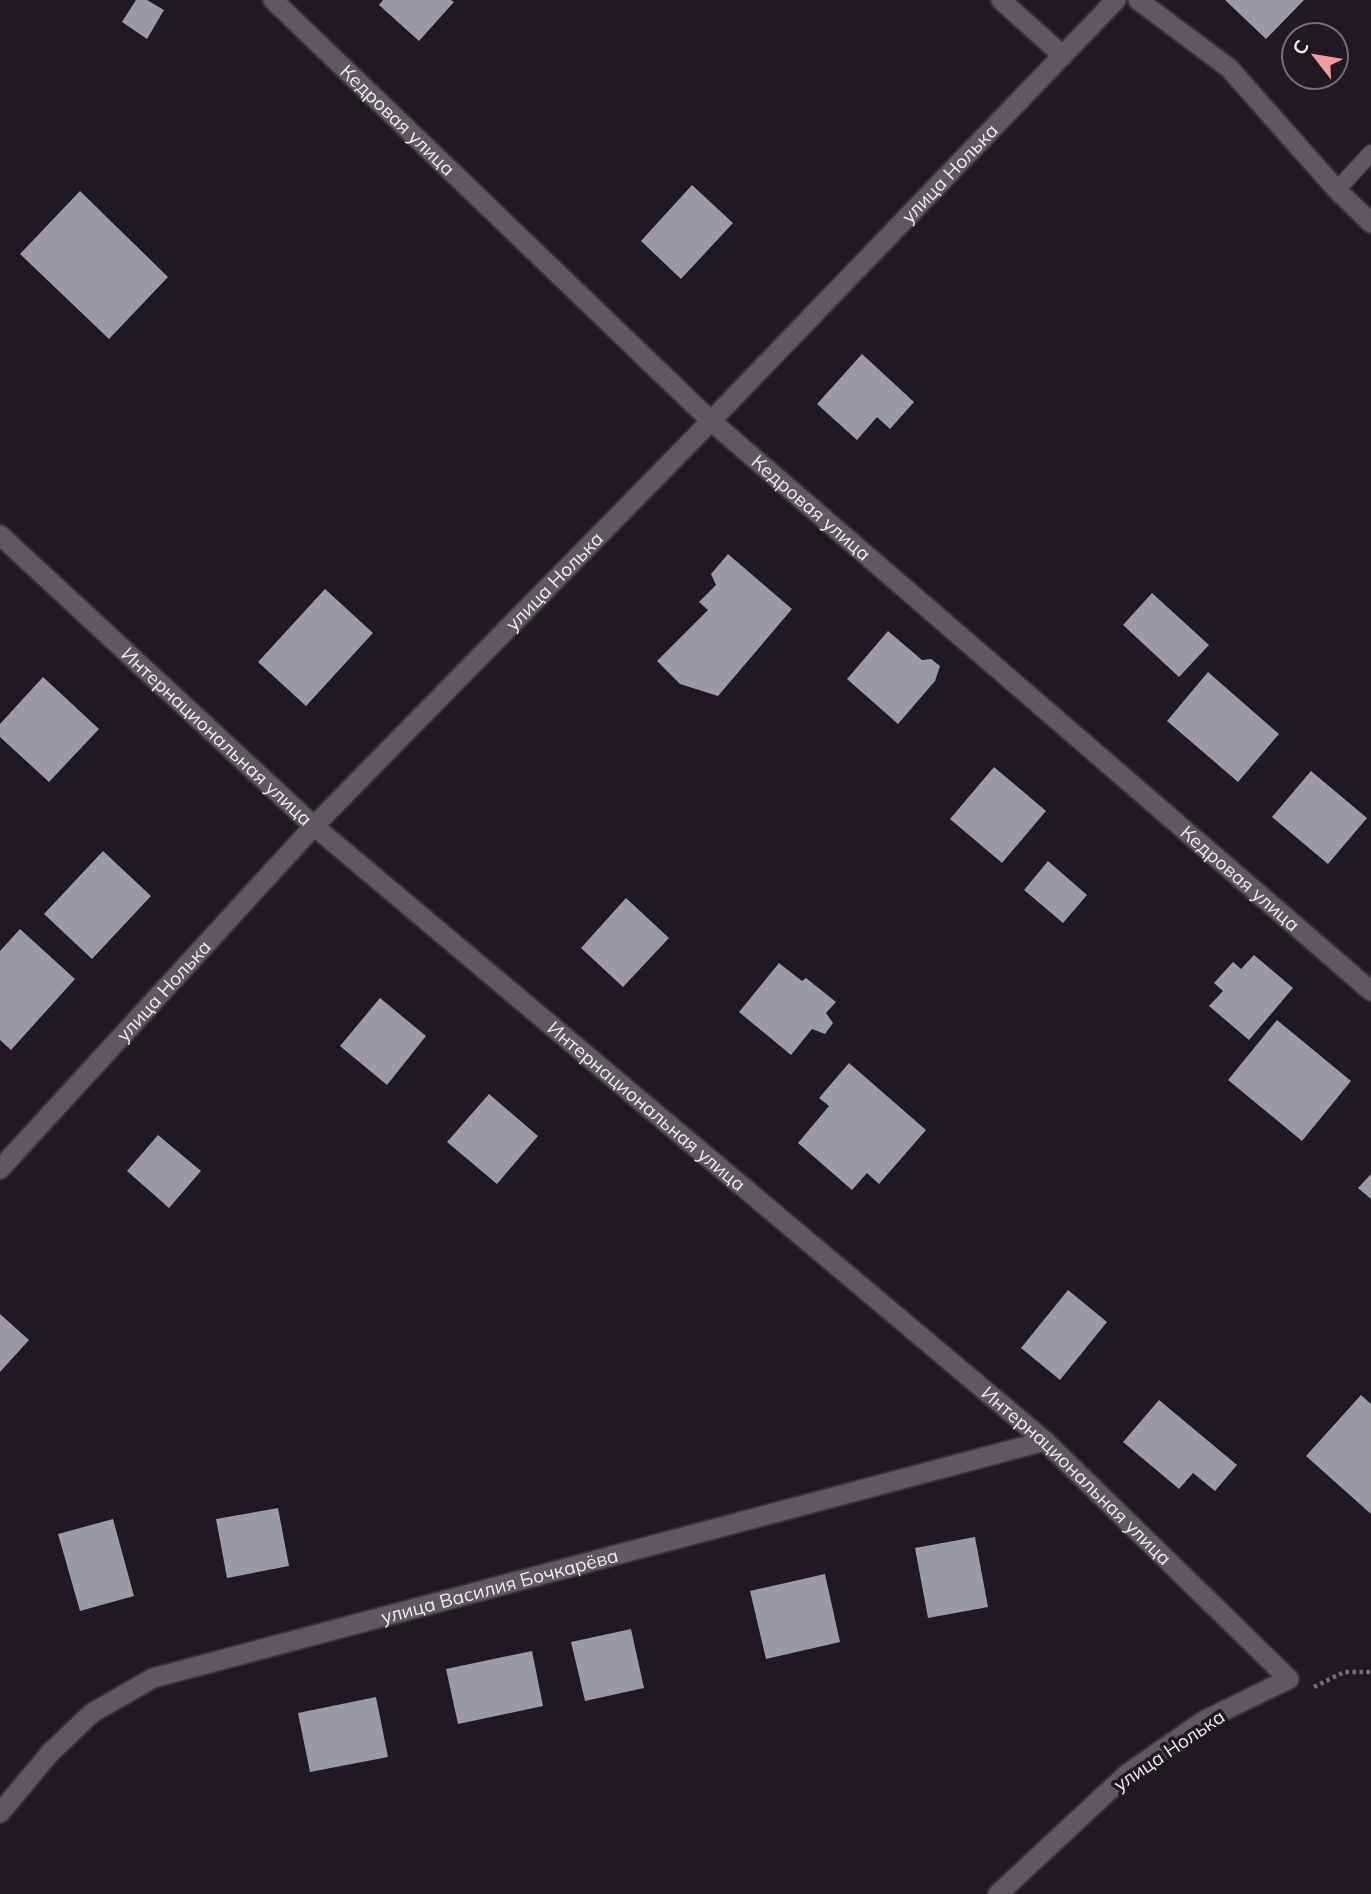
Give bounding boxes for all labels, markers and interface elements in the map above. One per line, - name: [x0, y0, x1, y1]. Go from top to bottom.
- north arrow: [1280, 21, 1350, 91]
- text: С: [1287, 35, 1314, 59]
- street label: Кедровая улица: [335, 59, 460, 181]
- street label: улица Нолька: [896, 118, 1003, 228]
- street label: Кедровая улица: [747, 449, 876, 566]
- street label: улица Нолька: [500, 527, 608, 636]
- street label: Интернациональная улица: [117, 642, 318, 831]
- street label: Кедровая улица: [1176, 820, 1305, 936]
- street label: улица Нолька: [111, 935, 216, 1046]
- street label: Интернациональная улица: [543, 1016, 751, 1196]
- street label: Интернациональная улица: [977, 1381, 1177, 1570]
- street label: улица Василия Бочкарёва: [378, 1543, 621, 1629]
- street label: улица Нолька: [1109, 1704, 1229, 1796]

